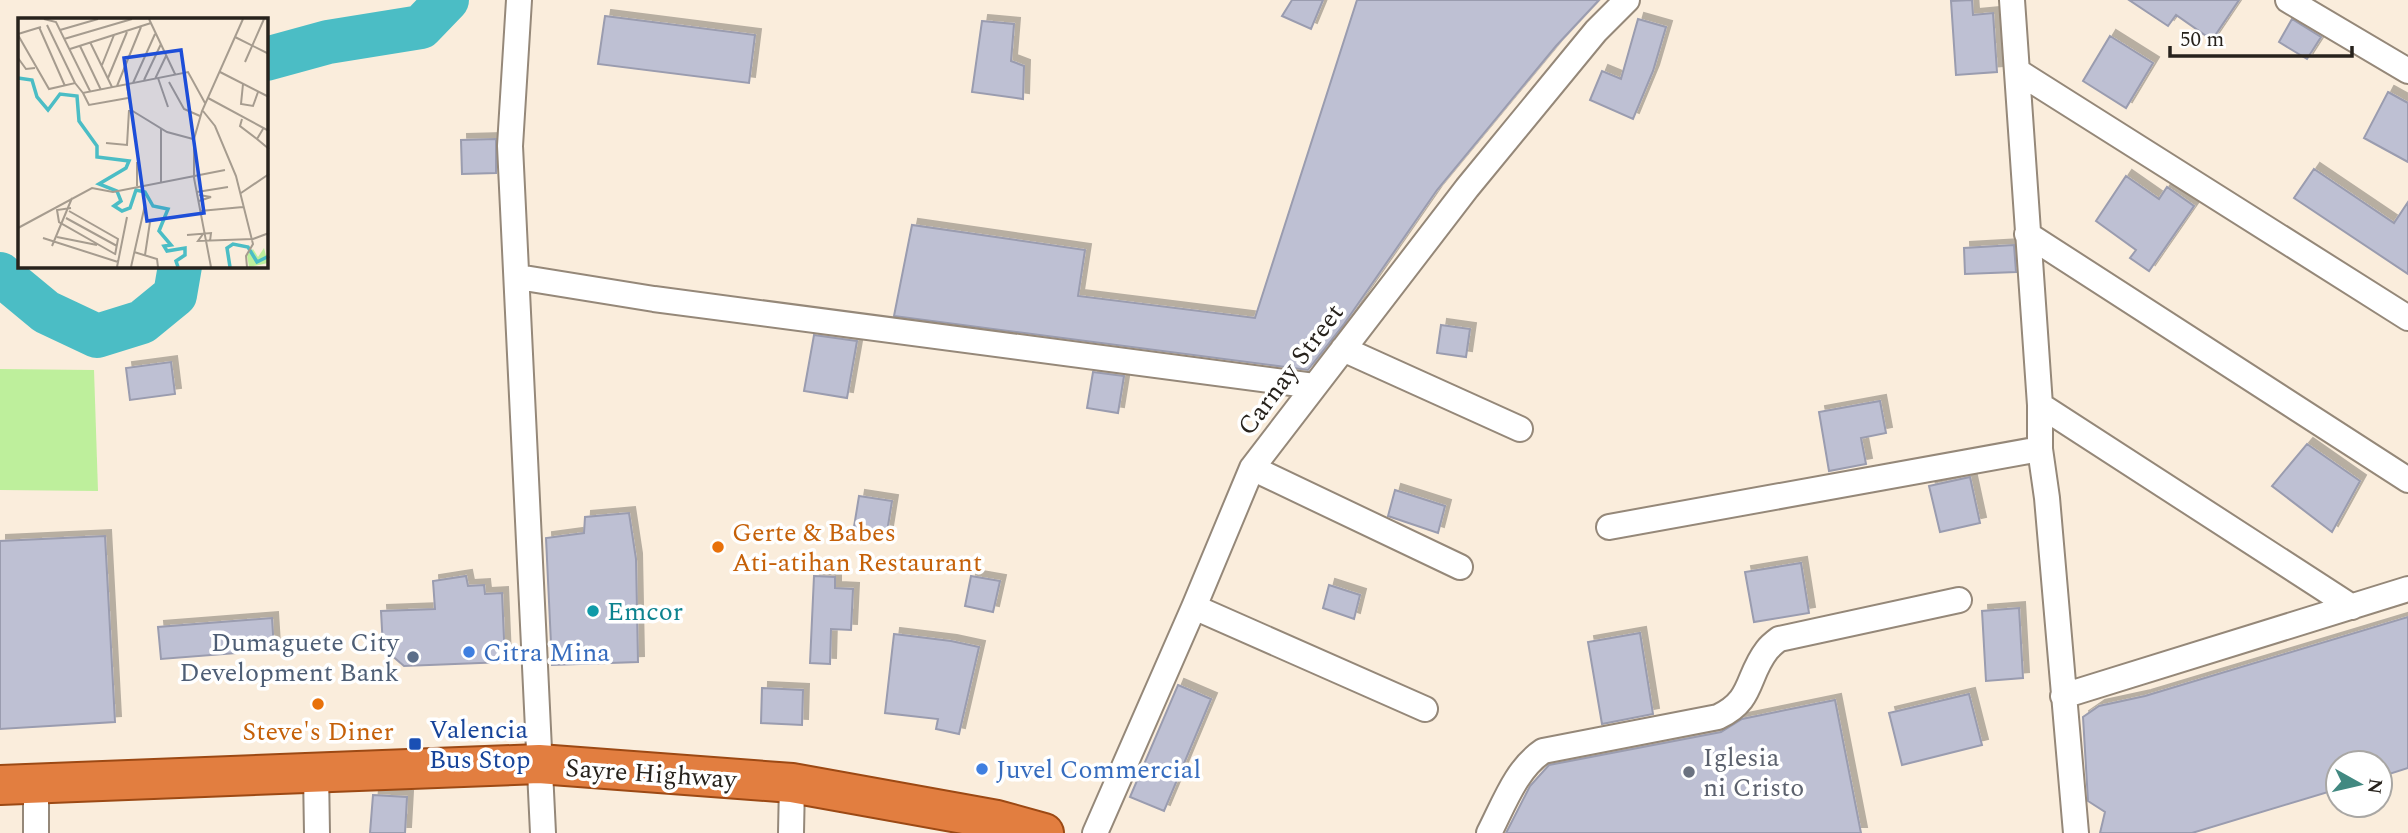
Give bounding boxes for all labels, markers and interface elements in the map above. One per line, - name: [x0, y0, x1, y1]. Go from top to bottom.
- scale bar: [2170, 14, 2352, 58]
- inset map: [18, 18, 268, 268]
- text: 50 m: [2180, 24, 2224, 56]
- street label: Carnay Street: [1228, 295, 1354, 444]
- place label: Gerte & Babes Ati-atihan Restaurant: [732, 513, 982, 583]
- marker: Gerte & Babes Ati-atihan Restaurant: [710, 539, 726, 555]
- place label: Emcor: [607, 592, 683, 632]
- marker: Emcor: [585, 603, 601, 619]
- place label: Dumaguete City Development Bank: [180, 623, 401, 693]
- place label: Citra Mina: [483, 633, 610, 673]
- marker: Citra Mina: [461, 644, 477, 660]
- marker: Dumaguete City Development Bank: [405, 649, 421, 665]
- marker: Steve's Diner: [310, 696, 326, 712]
- place label: Valencia Bus Stop: [429, 710, 530, 780]
- place label: Steve's Diner: [242, 712, 394, 752]
- marker: Valencia Bus Stop: [407, 736, 423, 752]
- place label: Iglesia ni Cristo: [1703, 738, 1804, 808]
- street label: Sayre Highway: [564, 748, 739, 800]
- north arrow: [2324, 749, 2394, 819]
- place label: Juvel Commercial: [996, 750, 1201, 790]
- marker: Juvel Commercial: [974, 761, 990, 777]
- marker: Iglesia ni Cristo: [1681, 764, 1697, 780]
- text: N: [2359, 776, 2390, 796]

